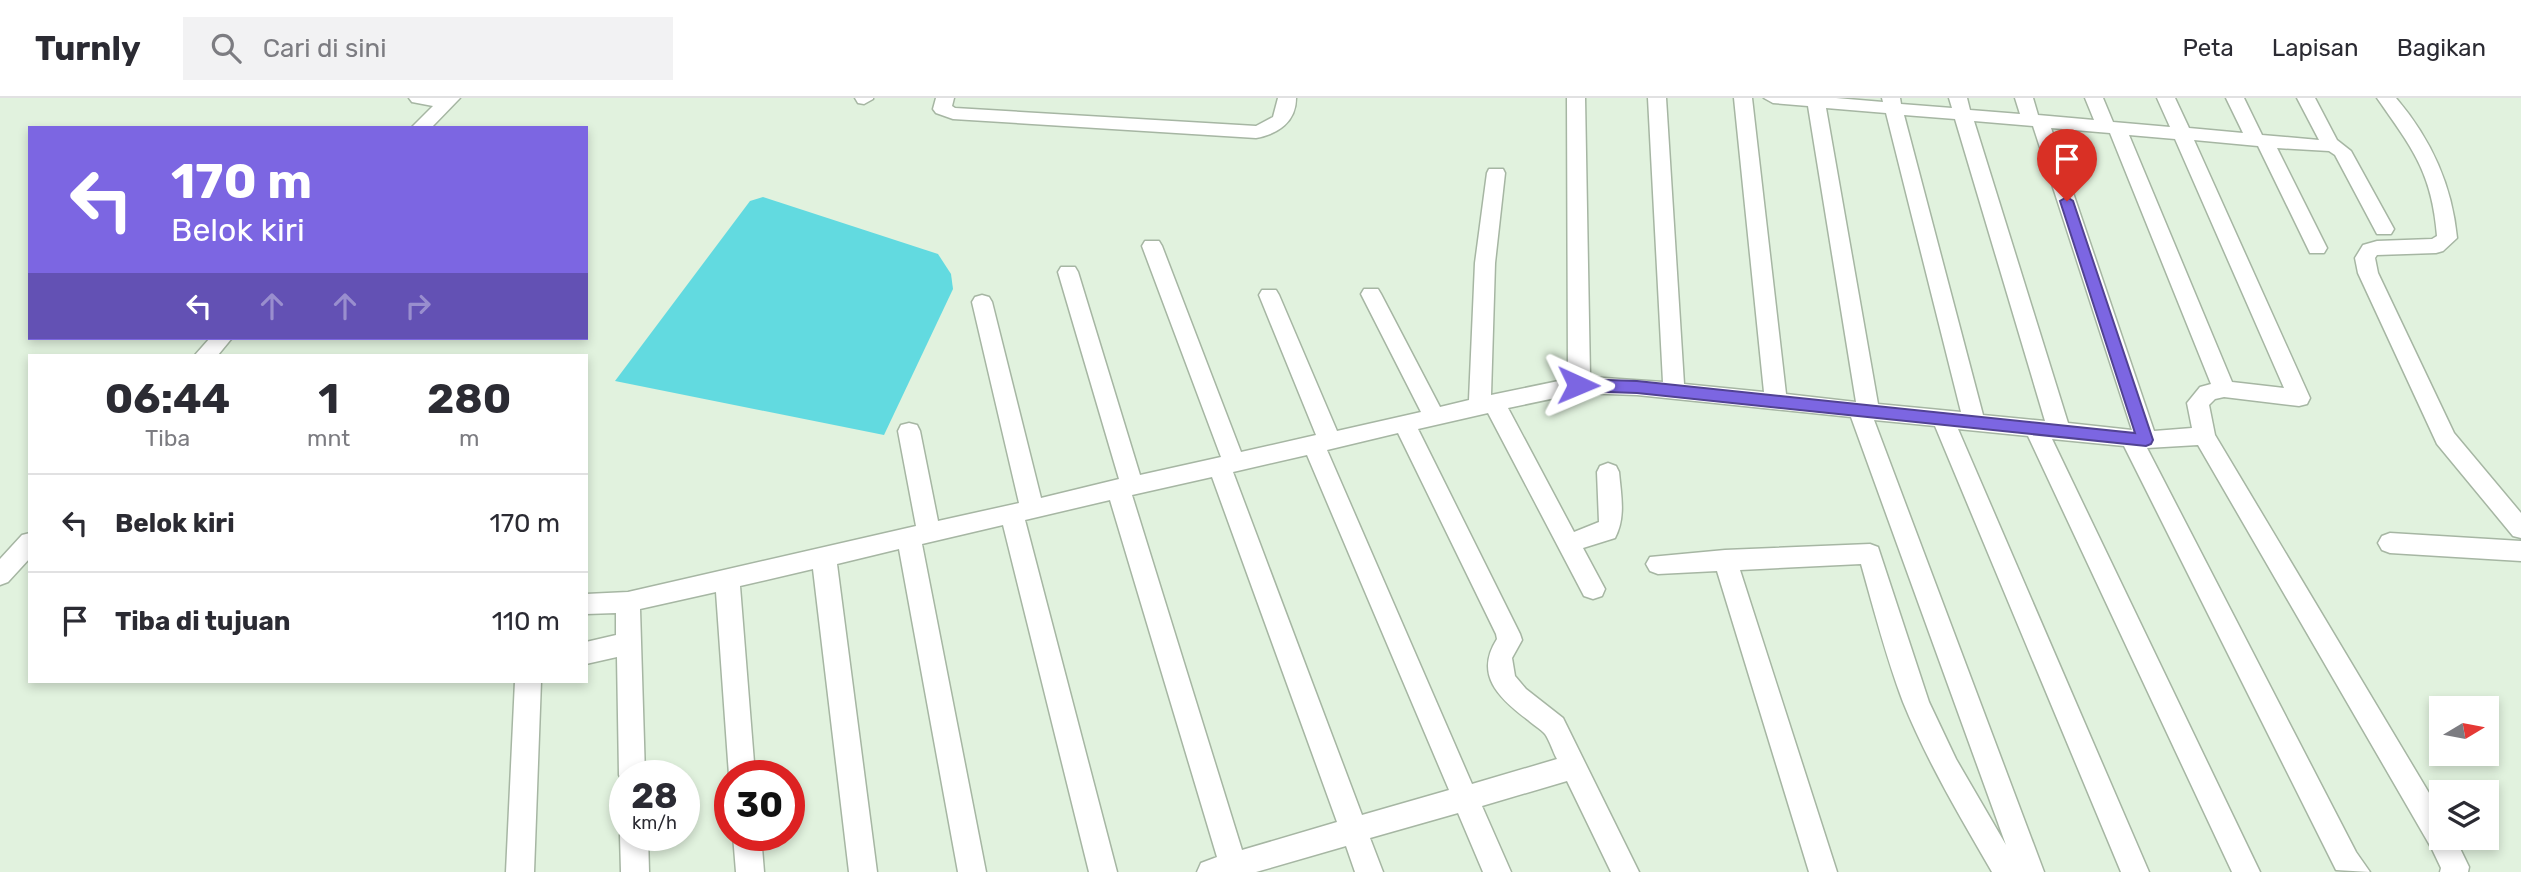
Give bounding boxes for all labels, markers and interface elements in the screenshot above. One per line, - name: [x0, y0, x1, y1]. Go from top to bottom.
- search box: [183, 17, 673, 80]
- text: Turnly: [35, 29, 141, 68]
- icon: search: [207, 29, 245, 67]
- text: Cari di sini: [263, 33, 387, 64]
- text: Peta: [2182, 34, 2234, 62]
- text: Lapisan: [2272, 34, 2359, 62]
- text: Bagikan: [2397, 34, 2486, 62]
- pin: [2037, 129, 2097, 201]
- icon: arrive: [2048, 140, 2086, 178]
- text: 170 m: [171, 152, 312, 210]
- icon: left: [56, 154, 147, 245]
- text: Belok kiri: [171, 211, 305, 249]
- icon: left: [180, 287, 218, 325]
- icon: ahead: [253, 287, 291, 325]
- icon: ahead: [326, 287, 364, 325]
- icon: right: [399, 287, 437, 325]
- position arrow: [1541, 348, 1615, 422]
- text: 06:44: [105, 374, 230, 424]
- text: 1: [318, 374, 339, 424]
- text: 280: [427, 374, 511, 424]
- text: Tiba: [145, 424, 190, 452]
- text: mnt: [307, 424, 350, 452]
- text: m: [459, 424, 479, 452]
- icon: left: [56, 504, 94, 542]
- text: Belok kiri: [115, 508, 235, 539]
- text: 170 m: [490, 508, 560, 539]
- icon: arrive: [56, 602, 94, 640]
- text: Tiba di tujuan: [115, 606, 290, 637]
- text: 110 m: [492, 606, 560, 637]
- north arrow: [2429, 696, 2499, 766]
- map controls: [2429, 696, 2499, 850]
- speed limit sign: 30: [714, 760, 805, 851]
- text: 28: [631, 775, 678, 817]
- button: layers: [2429, 780, 2499, 850]
- text: km/h: [632, 812, 677, 834]

